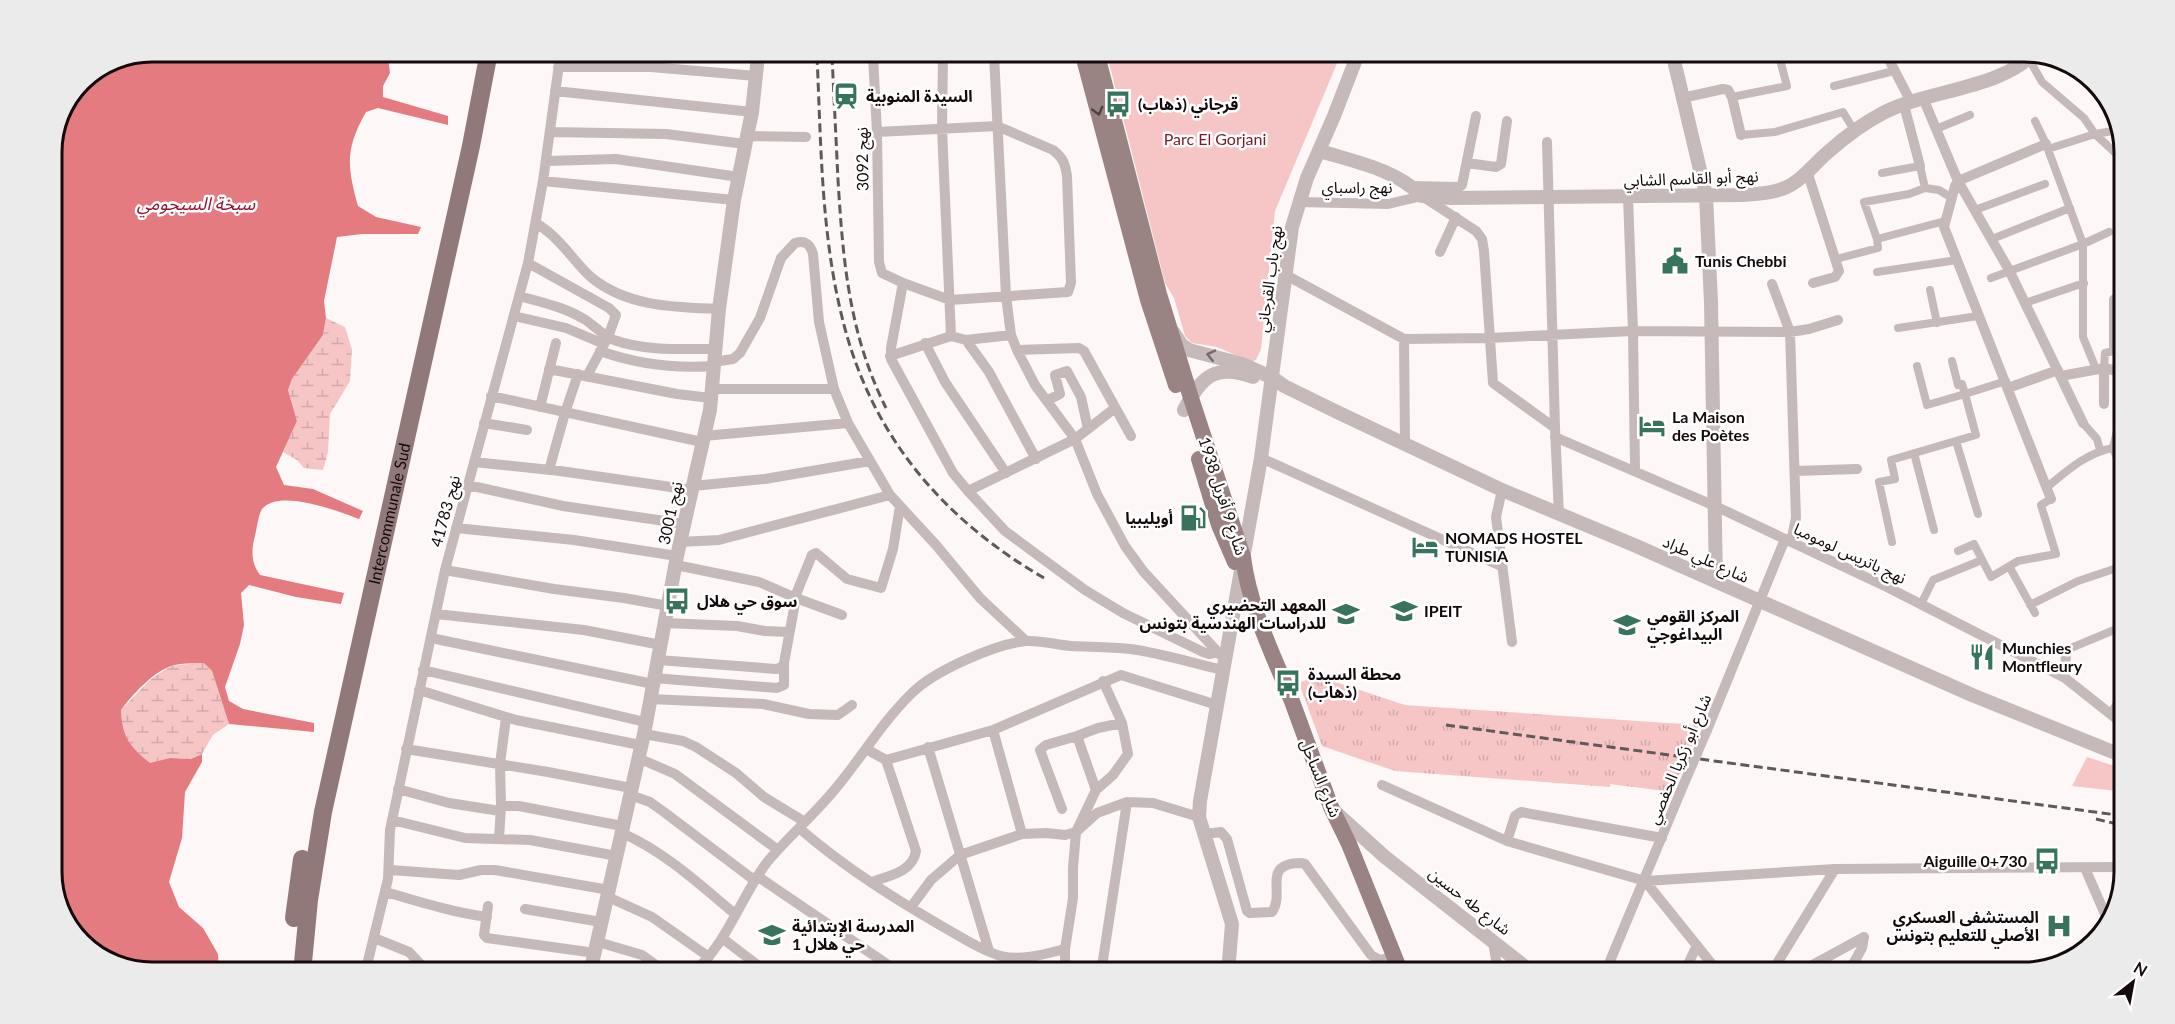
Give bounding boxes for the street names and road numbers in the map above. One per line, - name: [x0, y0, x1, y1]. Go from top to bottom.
- street label: نهج 3092: [851, 127, 876, 191]
- street label: نهج أبو القاسم الشابي: [1623, 166, 1759, 193]
- street label: نهج راسباي: [1321, 177, 1393, 200]
- street label: نهج باب القرجاني: [1252, 224, 1289, 334]
- street label: شارع 9 أفريل 1938: [1192, 434, 1252, 559]
- street label: Intercommunale Sud: [364, 441, 414, 586]
- street label: نهج 41783: [426, 473, 467, 550]
- street label: نهج 3001: [654, 480, 689, 547]
- street label: نهج باتريس لومومبا: [1789, 518, 1909, 591]
- street label: شارع علي طراد: [1659, 531, 1752, 590]
- street label: شارع أبو زكريا الحفصي: [1643, 691, 1718, 828]
- street label: شارع الساحل: [1293, 736, 1346, 821]
- street label: شارع طه حسين: [1423, 863, 1515, 942]

